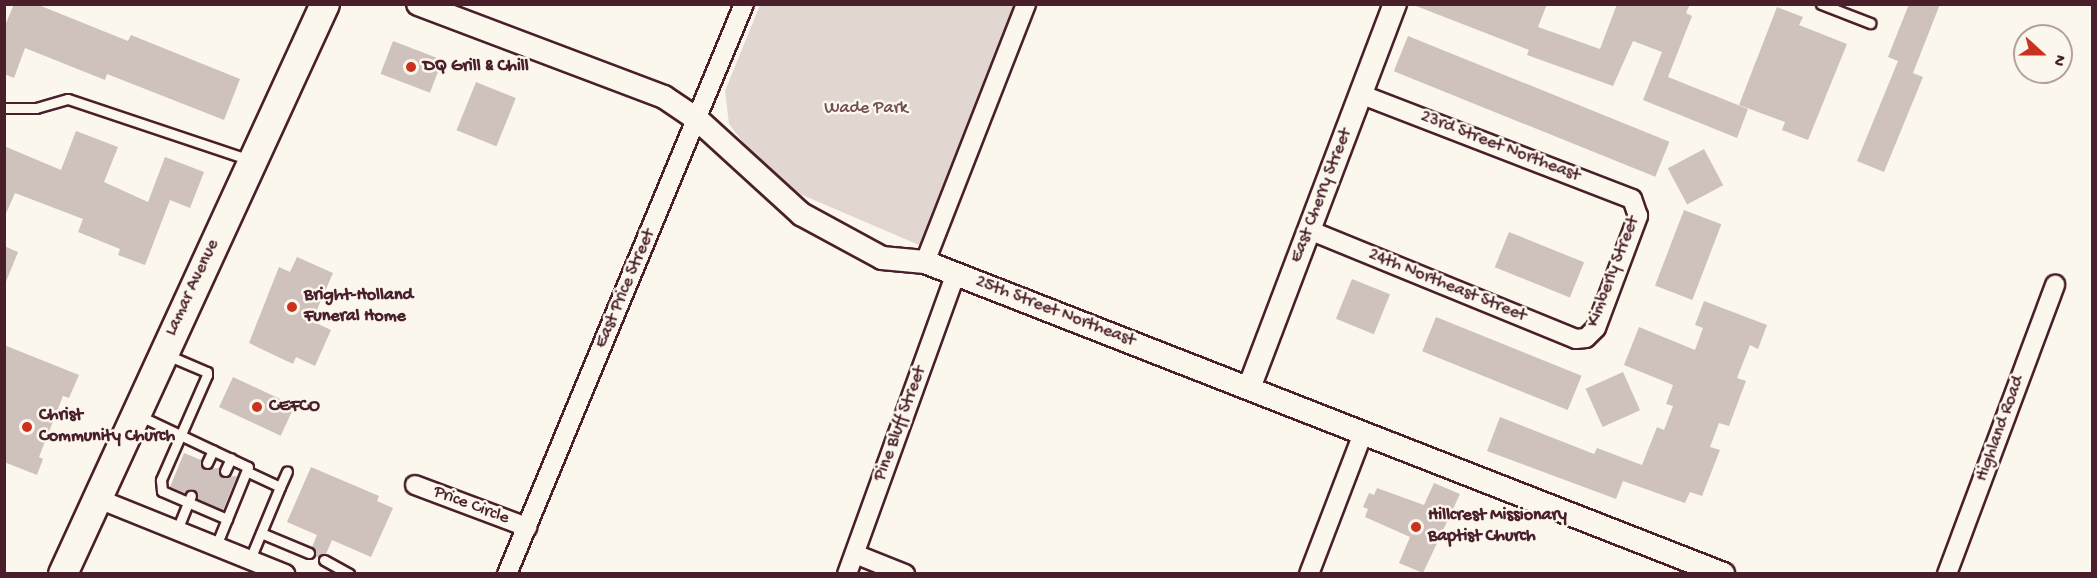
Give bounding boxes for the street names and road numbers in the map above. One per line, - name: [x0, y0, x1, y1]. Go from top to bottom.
- street label: 23rd Street Northeast: [1417, 107, 1583, 187]
- street label: East Cherry Street: [1286, 126, 1358, 266]
- street label: Kimberly Street: [1583, 214, 1645, 330]
- street label: East Price Street: [591, 226, 661, 352]
- street label: Lamar Avenue: [161, 236, 225, 340]
- street label: 24th Northeast Street: [1365, 244, 1529, 328]
- street label: 25th Street Northeast: [972, 272, 1138, 352]
- street label: Pine Bluff Street: [870, 364, 932, 484]
- street label: Highland Road: [1972, 373, 2030, 485]
- street label: Price Circle: [430, 482, 512, 530]

